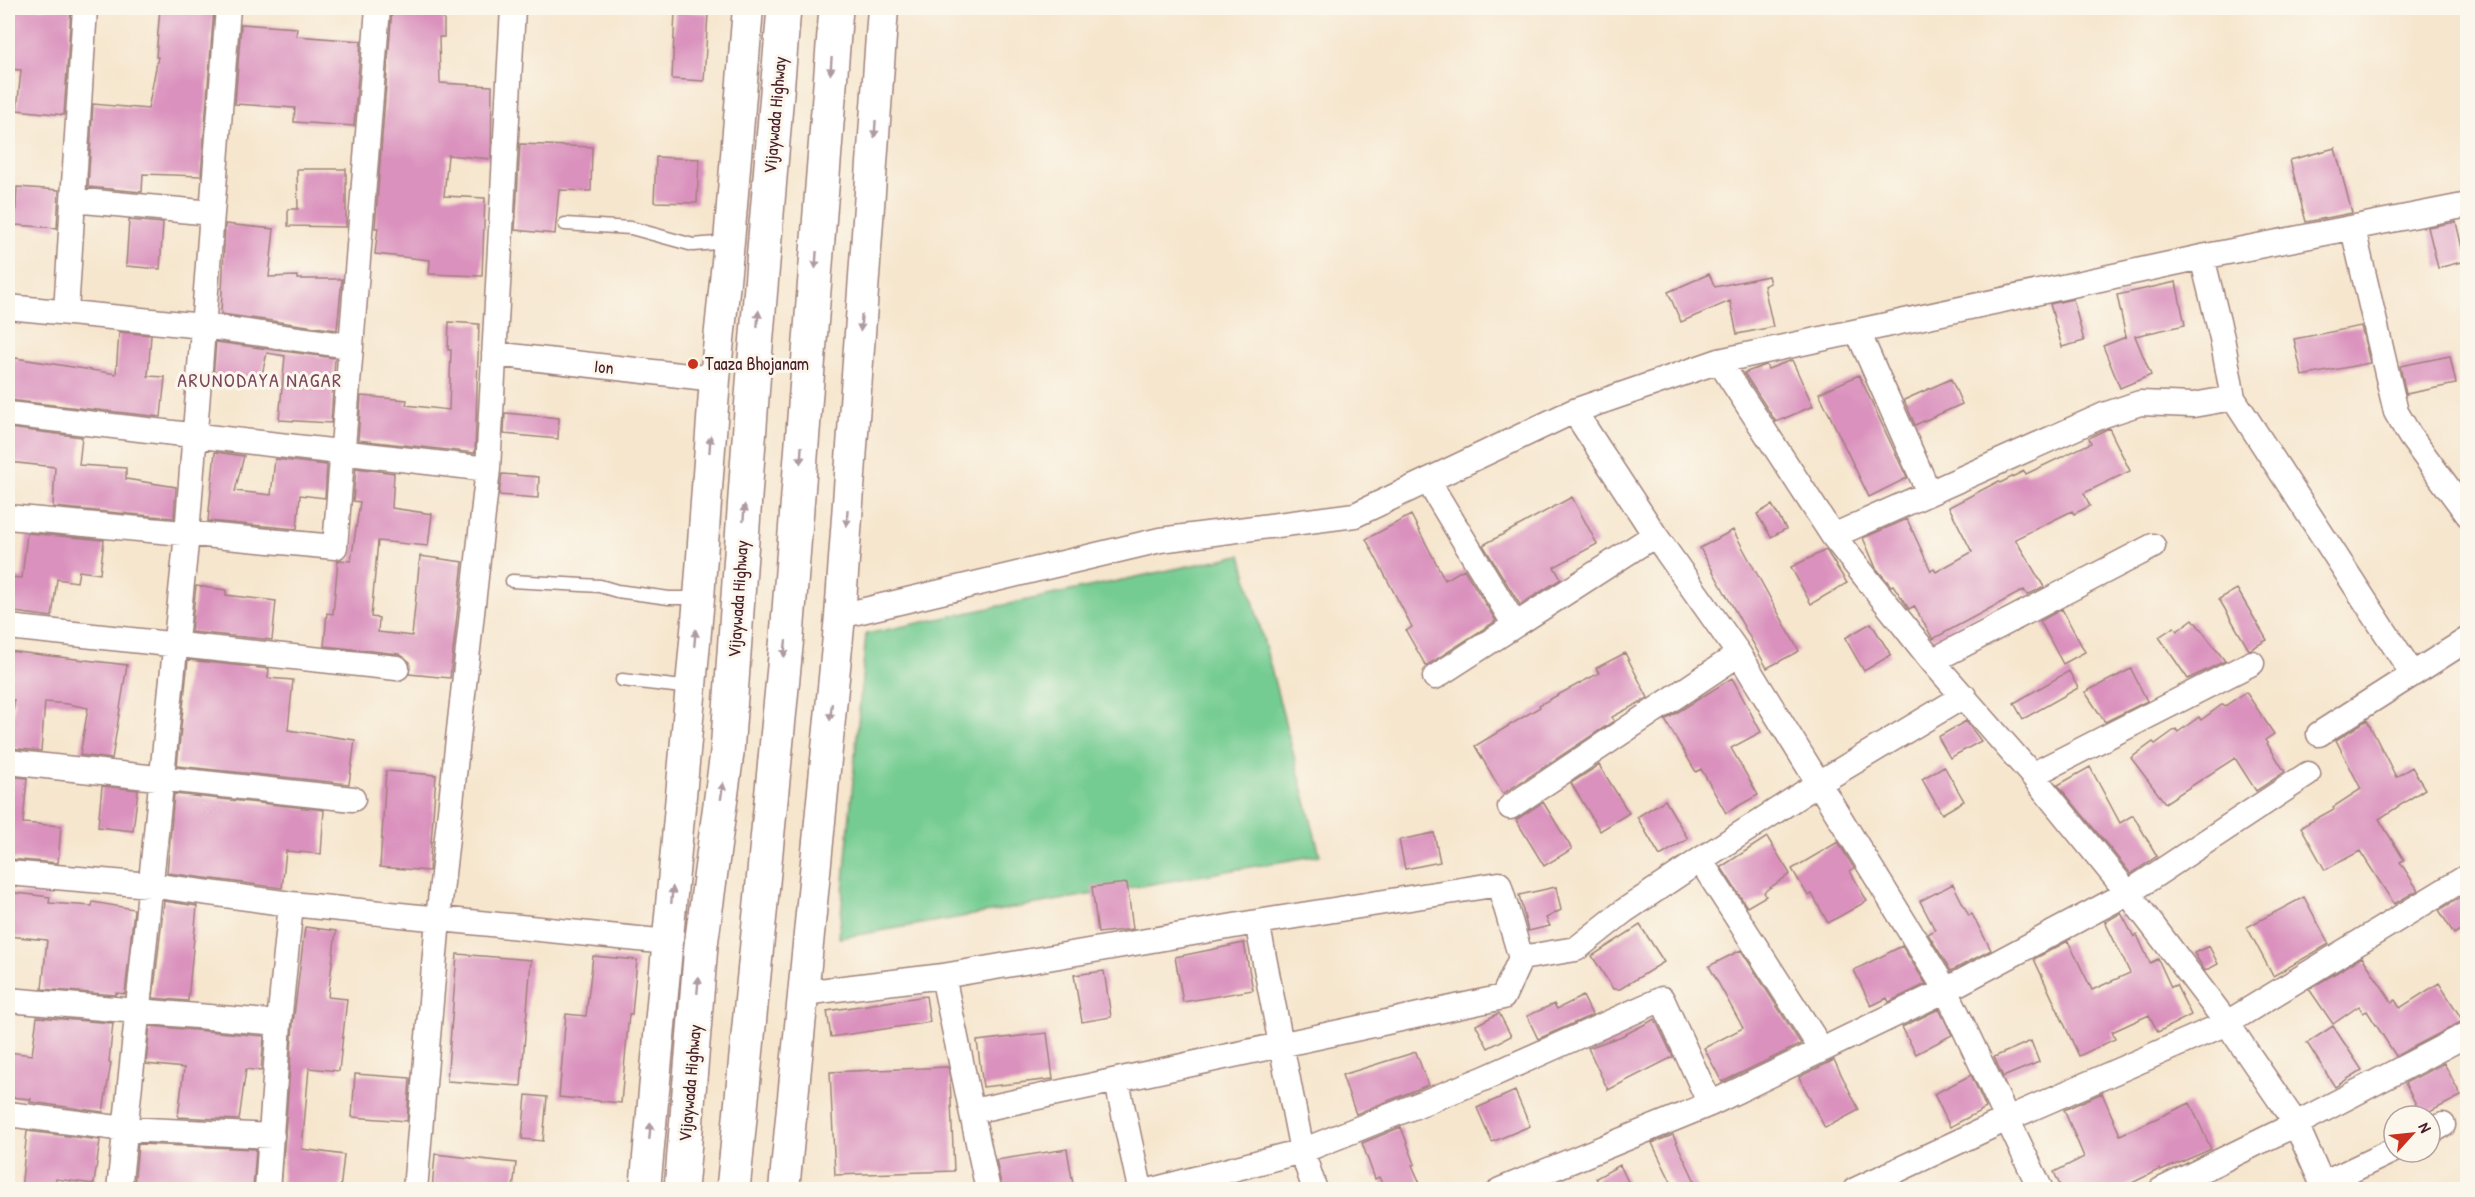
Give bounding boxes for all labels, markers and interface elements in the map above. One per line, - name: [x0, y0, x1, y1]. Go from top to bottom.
- street label: Vijaywada Highway: [757, 55, 792, 175]
- one-way arrow: [827, 56, 836, 75]
- one-way arrow: [870, 119, 880, 138]
- one-way arrow: [811, 251, 821, 270]
- one-way arrow: [753, 309, 763, 328]
- one-way arrow: [856, 314, 866, 333]
- place label: Taaza Bhojanam: [705, 351, 809, 376]
- street label: Ion: [593, 353, 615, 380]
- marker: Taaza Bhojanam: [686, 357, 700, 371]
- district label: ARUNODAYA NAGAR: [177, 366, 343, 393]
- one-way arrow: [705, 434, 715, 453]
- one-way arrow: [796, 445, 806, 464]
- one-way arrow: [739, 504, 748, 523]
- one-way arrow: [842, 508, 852, 527]
- street label: Vijaywada Highway: [721, 539, 754, 659]
- one-way arrow: [690, 629, 700, 648]
- one-way arrow: [780, 640, 790, 659]
- one-way arrow: [826, 703, 836, 722]
- one-way arrow: [717, 782, 726, 801]
- one-way arrow: [667, 886, 677, 905]
- one-way arrow: [693, 975, 703, 994]
- street label: Vijaywada Highway: [672, 1023, 707, 1143]
- north arrow: [2382, 1104, 2442, 1164]
- text: N: [2414, 1118, 2437, 1136]
- one-way arrow: [645, 1122, 655, 1141]

